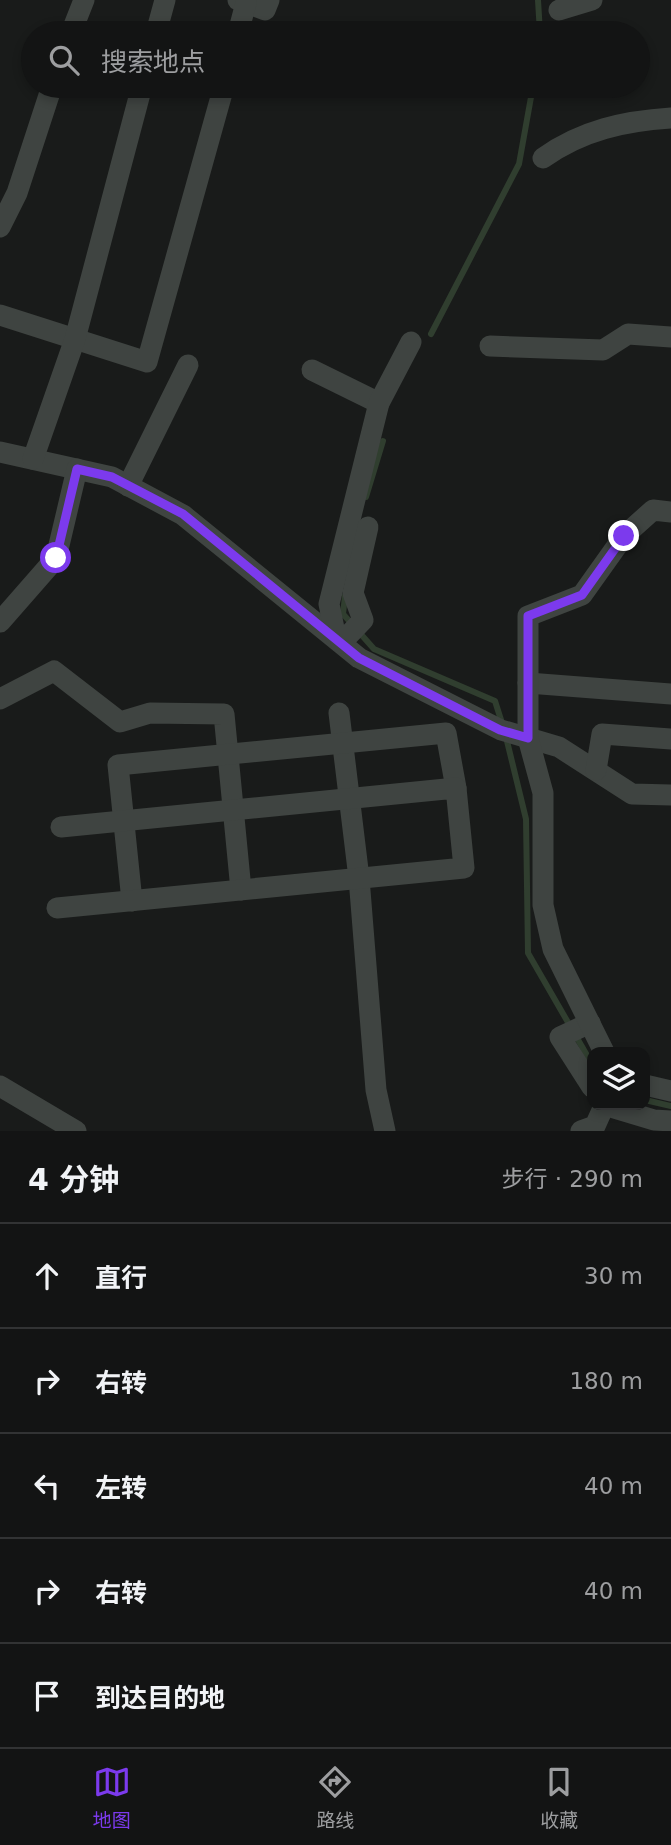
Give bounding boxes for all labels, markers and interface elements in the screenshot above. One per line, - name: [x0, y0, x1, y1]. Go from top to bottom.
- search box: [21, 21, 650, 98]
- icon: search: [45, 41, 83, 79]
- text: 搜索地点: [101, 47, 205, 77]
- route end: [608, 520, 639, 551]
- route start: [40, 542, 71, 573]
- map controls: [587, 1047, 650, 1110]
- button: layers: [587, 1047, 650, 1110]
- text: 4 分钟: [28, 1162, 119, 1197]
- text: 步行 · 290 m: [501, 1166, 643, 1192]
- icon: ahead: [28, 1257, 66, 1295]
- text: 直行: [95, 1263, 147, 1293]
- text: 30 m: [584, 1263, 643, 1289]
- icon: right: [28, 1362, 66, 1400]
- text: 右转: [95, 1368, 147, 1398]
- text: 180 m: [569, 1368, 643, 1394]
- icon: left: [28, 1467, 66, 1505]
- text: 左转: [95, 1473, 147, 1503]
- text: 40 m: [584, 1473, 643, 1499]
- icon: right: [28, 1572, 66, 1610]
- text: 右转: [95, 1578, 147, 1608]
- text: 40 m: [584, 1578, 643, 1604]
- icon: arrive: [28, 1677, 66, 1715]
- text: 到达目的地: [95, 1683, 225, 1713]
- tab: 地图: [93, 1763, 131, 1832]
- tab: 路线: [316, 1763, 354, 1832]
- tab: 收藏: [540, 1763, 578, 1832]

